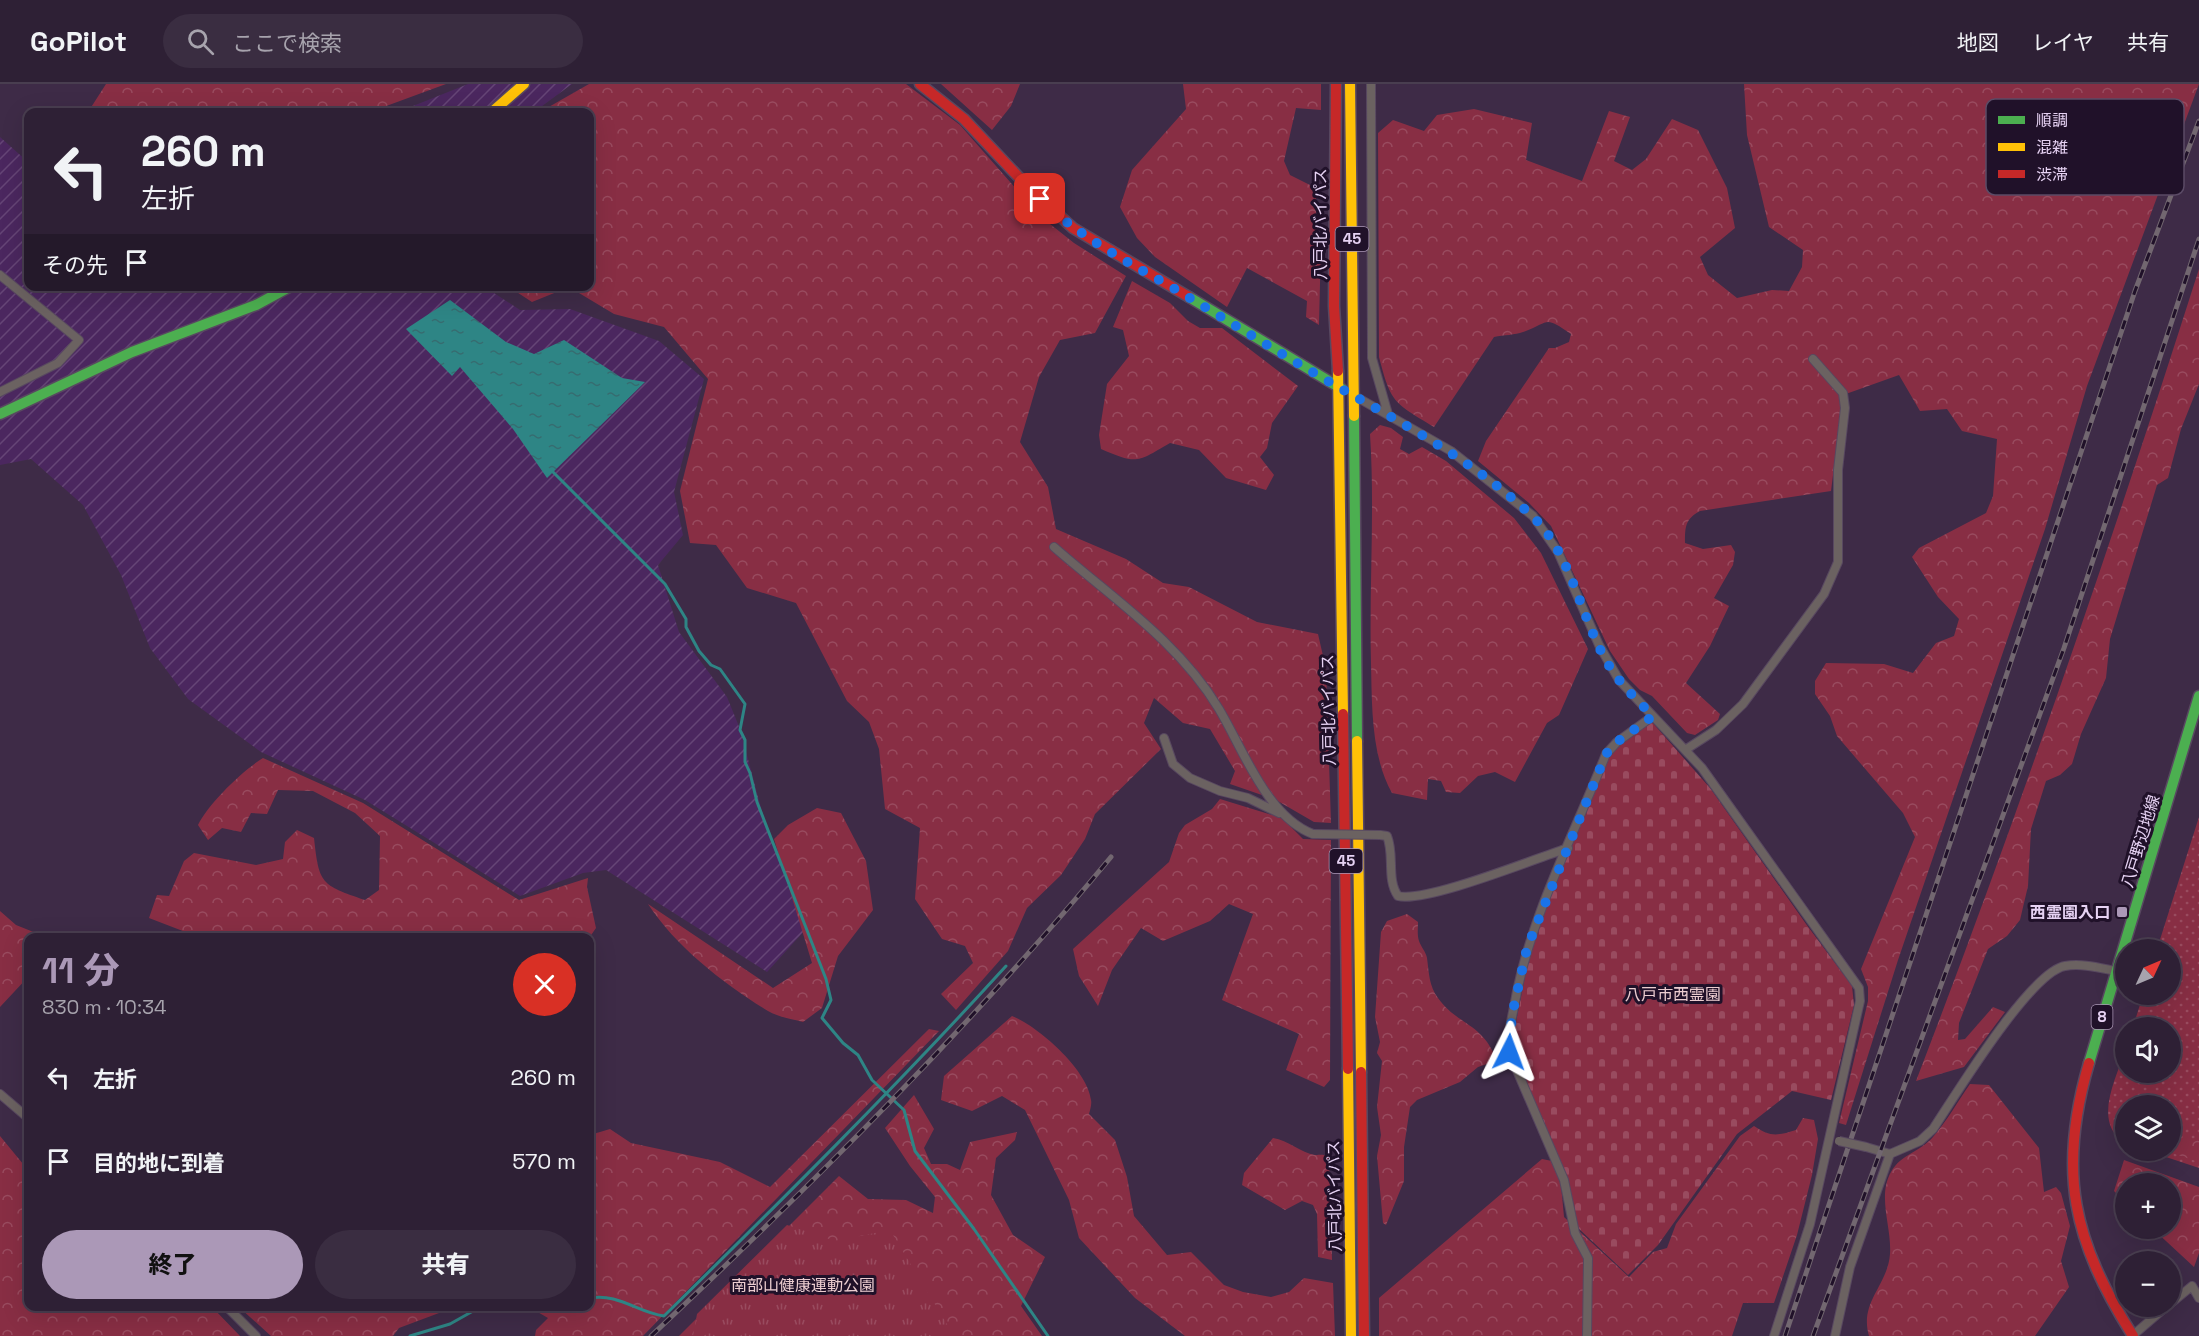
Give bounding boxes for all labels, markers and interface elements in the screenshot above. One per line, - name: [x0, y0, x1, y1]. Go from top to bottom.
- search box: [163, 14, 583, 68]
- text: GoPilot: [30, 23, 127, 59]
- icon: search: [184, 25, 217, 58]
- text: ここで検索: [232, 29, 342, 57]
- text: 地図: [1957, 29, 1999, 56]
- text: レイヤ: [2032, 29, 2094, 56]
- text: 共有: [2127, 29, 2169, 56]
- legend: [1986, 99, 2184, 195]
- text: 順調: [2036, 110, 2068, 131]
- text: 260 m: [141, 125, 266, 178]
- icon: left: [42, 132, 120, 210]
- text: 混雑: [2036, 137, 2068, 158]
- text: 渋滞: [2036, 164, 2068, 185]
- street label: 八戸北バイパス: [1310, 168, 1331, 280]
- pin: [1014, 173, 1065, 224]
- text: 左折: [141, 181, 195, 216]
- icon: arrive: [1023, 182, 1056, 215]
- road number: 45: [1336, 227, 1368, 251]
- icon: arrive: [120, 246, 153, 279]
- text: その先: [42, 251, 108, 279]
- street label: 八戸北バイパス: [1317, 654, 1340, 766]
- street label: 八戸野辺地線: [2116, 792, 2165, 890]
- road number: 45: [1330, 849, 1362, 873]
- place label: 西霊園入口: [2030, 902, 2110, 923]
- marker: 西霊園入口: [2115, 905, 2129, 919]
- north arrow: [2115, 939, 2181, 1005]
- map controls: [2115, 939, 2181, 1317]
- text: 11 分: [42, 948, 120, 994]
- button: close: [513, 953, 576, 1016]
- park label: 八戸市西霊園: [1625, 984, 1721, 1005]
- text: 830 m · 10:34: [42, 994, 167, 1020]
- road number: 8: [2092, 1005, 2112, 1029]
- button: sound: [2115, 1017, 2181, 1083]
- position arrow: [1477, 1020, 1541, 1084]
- icon: left: [42, 1061, 75, 1094]
- text: 260 m: [511, 1063, 576, 1091]
- text: 左折: [93, 1065, 137, 1093]
- button: layers: [2115, 1095, 2181, 1161]
- street label: 八戸北バイパス: [1323, 1140, 1346, 1252]
- icon: arrive: [42, 1145, 75, 1178]
- text: 570 m: [512, 1147, 576, 1175]
- text: 目的地に到着: [93, 1149, 225, 1177]
- button: +: [2115, 1173, 2181, 1239]
- button: 終了: [42, 1230, 303, 1299]
- button: 共有: [315, 1230, 576, 1299]
- button: −: [2115, 1251, 2181, 1317]
- park label: 南部山健康運動公園: [731, 1275, 875, 1296]

